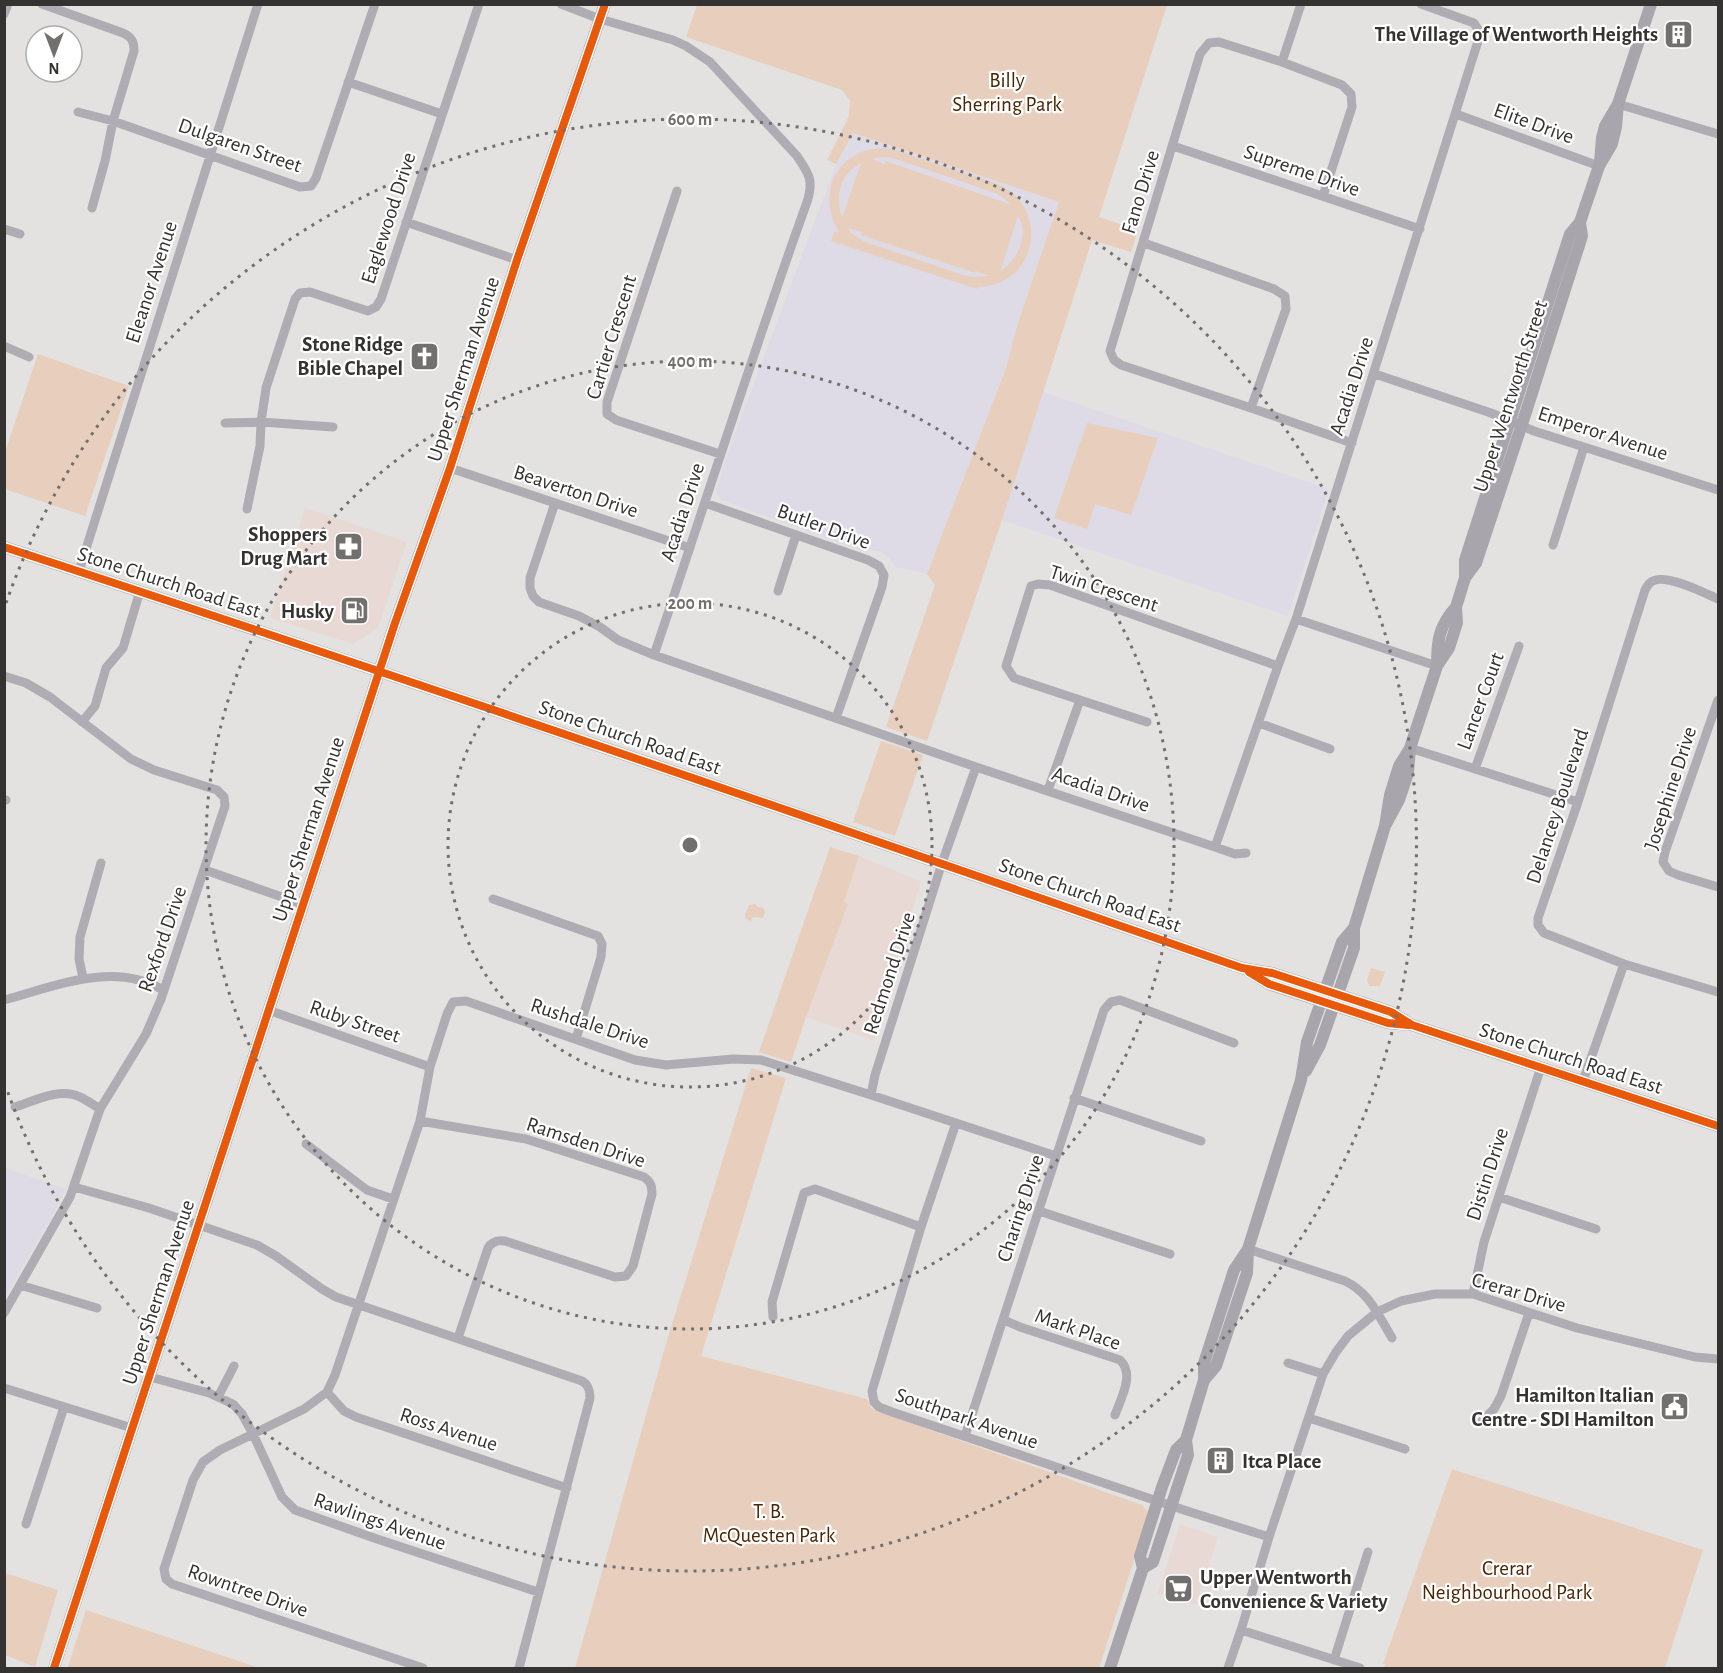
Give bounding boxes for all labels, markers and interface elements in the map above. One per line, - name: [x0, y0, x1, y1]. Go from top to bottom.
- building icon: The Village of Wentworth Heights: [1663, 18, 1695, 50]
- north arrow: [24, 24, 84, 84]
- place label: The Village of Wentworth Heights: [1375, 24, 1658, 45]
- text: N: [48, 60, 60, 76]
- park label: Billy Sherring Park: [952, 70, 1062, 115]
- street label: Elite Drive: [1491, 99, 1577, 148]
- text: 600 m: [668, 111, 712, 129]
- street label: Dulgaren Street: [175, 115, 305, 177]
- street label: Supreme Drive: [1241, 141, 1363, 200]
- street label: Fano Drive: [1118, 148, 1163, 236]
- street label: Eaglewood Drive: [357, 150, 420, 287]
- street label: Eleanor Avenue: [122, 219, 181, 346]
- street label: Cartier Crescent: [583, 272, 640, 402]
- street label: Upper Sherman Avenue: [424, 274, 503, 464]
- street label: Upper Wentworth Street: [1470, 297, 1552, 495]
- place label: Stone Ridge Bible Chapel: [297, 334, 403, 379]
- street label: Acadia Drive: [1326, 334, 1377, 438]
- church icon: Stone Ridge Bible Chapel: [408, 340, 440, 372]
- text: 400 m: [667, 353, 713, 371]
- street label: Emperor Avenue: [1535, 403, 1670, 464]
- street label: Acadia Drive: [657, 460, 708, 564]
- street label: Beaverton Drive: [511, 461, 641, 522]
- street label: Butler Drive: [774, 500, 873, 553]
- place label: Shoppers Drug Mart: [240, 524, 327, 569]
- pharmacy icon: Shoppers Drug Mart: [332, 530, 364, 562]
- street label: Stone Church Road East: [75, 543, 263, 622]
- street label: Twin Crescent: [1047, 561, 1161, 616]
- fuel station icon: Husky: [339, 595, 371, 627]
- text: 200 m: [668, 595, 712, 613]
- place label: Husky: [281, 601, 335, 622]
- street label: Lancer Court: [1453, 649, 1508, 753]
- street label: Stone Church Road East: [536, 696, 724, 779]
- street label: Josephine Drive: [1641, 724, 1700, 852]
- street label: Delancey Boulevard: [1523, 726, 1592, 886]
- street label: Upper Sherman Avenue: [269, 734, 348, 924]
- street label: Acadia Drive: [1049, 763, 1153, 816]
- centre of rings: [680, 835, 700, 855]
- street label: Stone Church Road East: [996, 854, 1184, 937]
- street label: Rexford Drive: [135, 883, 190, 995]
- street label: Redmond Drive: [860, 909, 919, 1037]
- street label: Rushdale Drive: [528, 994, 652, 1053]
- street label: Ruby Street: [307, 996, 403, 1047]
- street label: Stone Church Road East: [1477, 1019, 1665, 1098]
- street label: Ramsden Drive: [524, 1113, 648, 1172]
- street label: Distin Drive: [1463, 1125, 1512, 1223]
- street label: Charing Drive: [993, 1152, 1048, 1264]
- street label: Upper Sherman Avenue: [119, 1197, 198, 1387]
- street label: Crerar Drive: [1469, 1269, 1568, 1316]
- street label: Mark Place: [1032, 1305, 1123, 1354]
- street label: Southpark Avenue: [893, 1384, 1041, 1453]
- place label: Hamilton Italian Centre - SDI Hamilton: [1471, 1385, 1654, 1430]
- public building icon: Hamilton Italian Centre - SDI Hamilton: [1659, 1391, 1691, 1423]
- street label: Ross Avenue: [397, 1404, 500, 1455]
- building icon: Itca Place: [1205, 1445, 1237, 1477]
- place label: Itca Place: [1242, 1451, 1321, 1472]
- street label: Rawlings Avenue: [311, 1489, 449, 1554]
- park label: T. B. McQuesten Park: [703, 1501, 836, 1546]
- park label: Crerar Neighbourhood Park: [1422, 1558, 1593, 1603]
- street label: Rowntree Drive: [185, 1560, 311, 1621]
- place label: Upper Wentworth Convenience & Variety: [1200, 1567, 1388, 1612]
- supermarket icon: Upper Wentworth Convenience & Variety: [1163, 1573, 1195, 1605]

